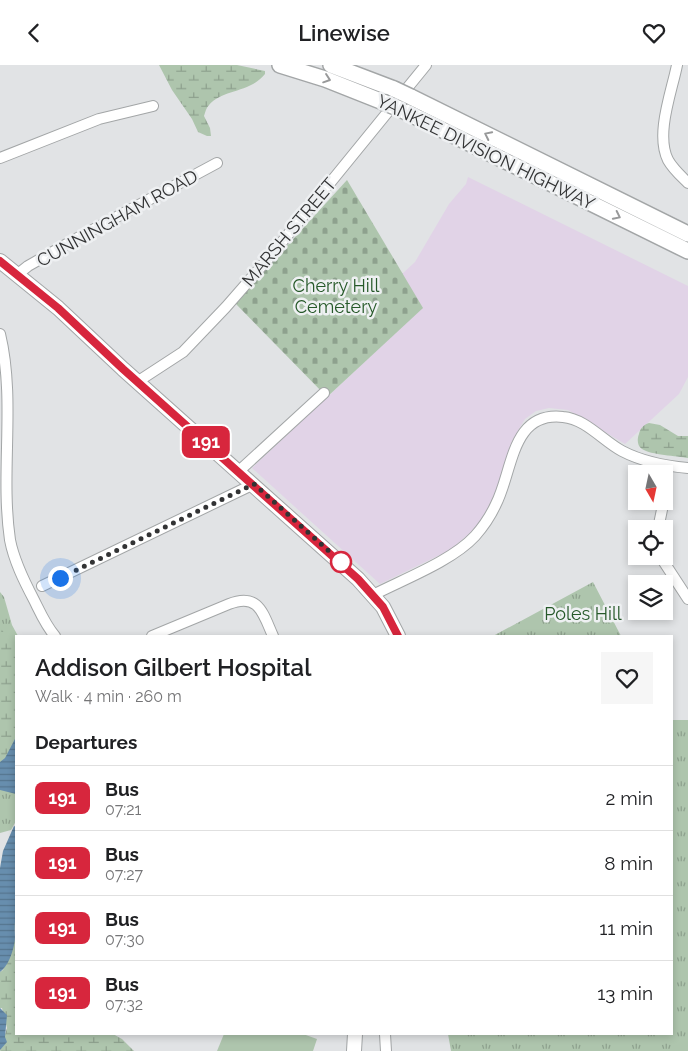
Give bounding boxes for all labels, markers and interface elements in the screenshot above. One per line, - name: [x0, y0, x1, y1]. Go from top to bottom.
- icon: back: [20, 19, 48, 47]
- icon: heart: [640, 19, 668, 47]
- text: Linewise: [298, 20, 390, 46]
- one-way arrow: [322, 73, 330, 83]
- street label: YANKEE DIVISION HIGHWAY: [374, 90, 599, 214]
- one-way arrow: [484, 131, 493, 141]
- street label: CUNNINGHAM ROAD: [33, 165, 201, 271]
- street label: MARSH STREET: [238, 174, 340, 290]
- one-way arrow: [612, 210, 621, 220]
- park label: Cherry Hill Cemetery: [293, 275, 380, 317]
- line badge: 191: [177, 426, 235, 458]
- text: 191: [192, 431, 220, 452]
- north arrow: [628, 465, 672, 510]
- map controls: [628, 465, 673, 620]
- button: locate: [628, 520, 673, 565]
- unlabelled marker: [330, 551, 352, 573]
- your location: [48, 566, 73, 591]
- button: layers: [628, 575, 673, 620]
- park label: Poles Hill: [544, 603, 622, 624]
- button: heart: [601, 652, 653, 704]
- text: Addison Gilbert Hospital: [35, 653, 311, 682]
- text: Walk · 4 min · 260 m: [35, 687, 182, 706]
- text: Departures: [35, 731, 137, 753]
- text: Bus: [105, 778, 139, 800]
- text: 191: [48, 787, 77, 808]
- text: 2 min: [606, 787, 653, 809]
- text: 07:21: [105, 800, 141, 819]
- text: Bus: [105, 843, 139, 865]
- text: 191: [48, 852, 77, 873]
- text: 8 min: [604, 852, 653, 874]
- text: 07:27: [105, 865, 143, 884]
- text: Bus: [105, 908, 139, 930]
- text: 191: [48, 917, 77, 938]
- text: 11 min: [599, 917, 653, 939]
- text: 07:30: [105, 930, 145, 949]
- text: Bus: [105, 973, 139, 995]
- text: 191: [48, 982, 77, 1003]
- text: 13 min: [597, 982, 653, 1004]
- text: 07:32: [105, 995, 143, 1014]

